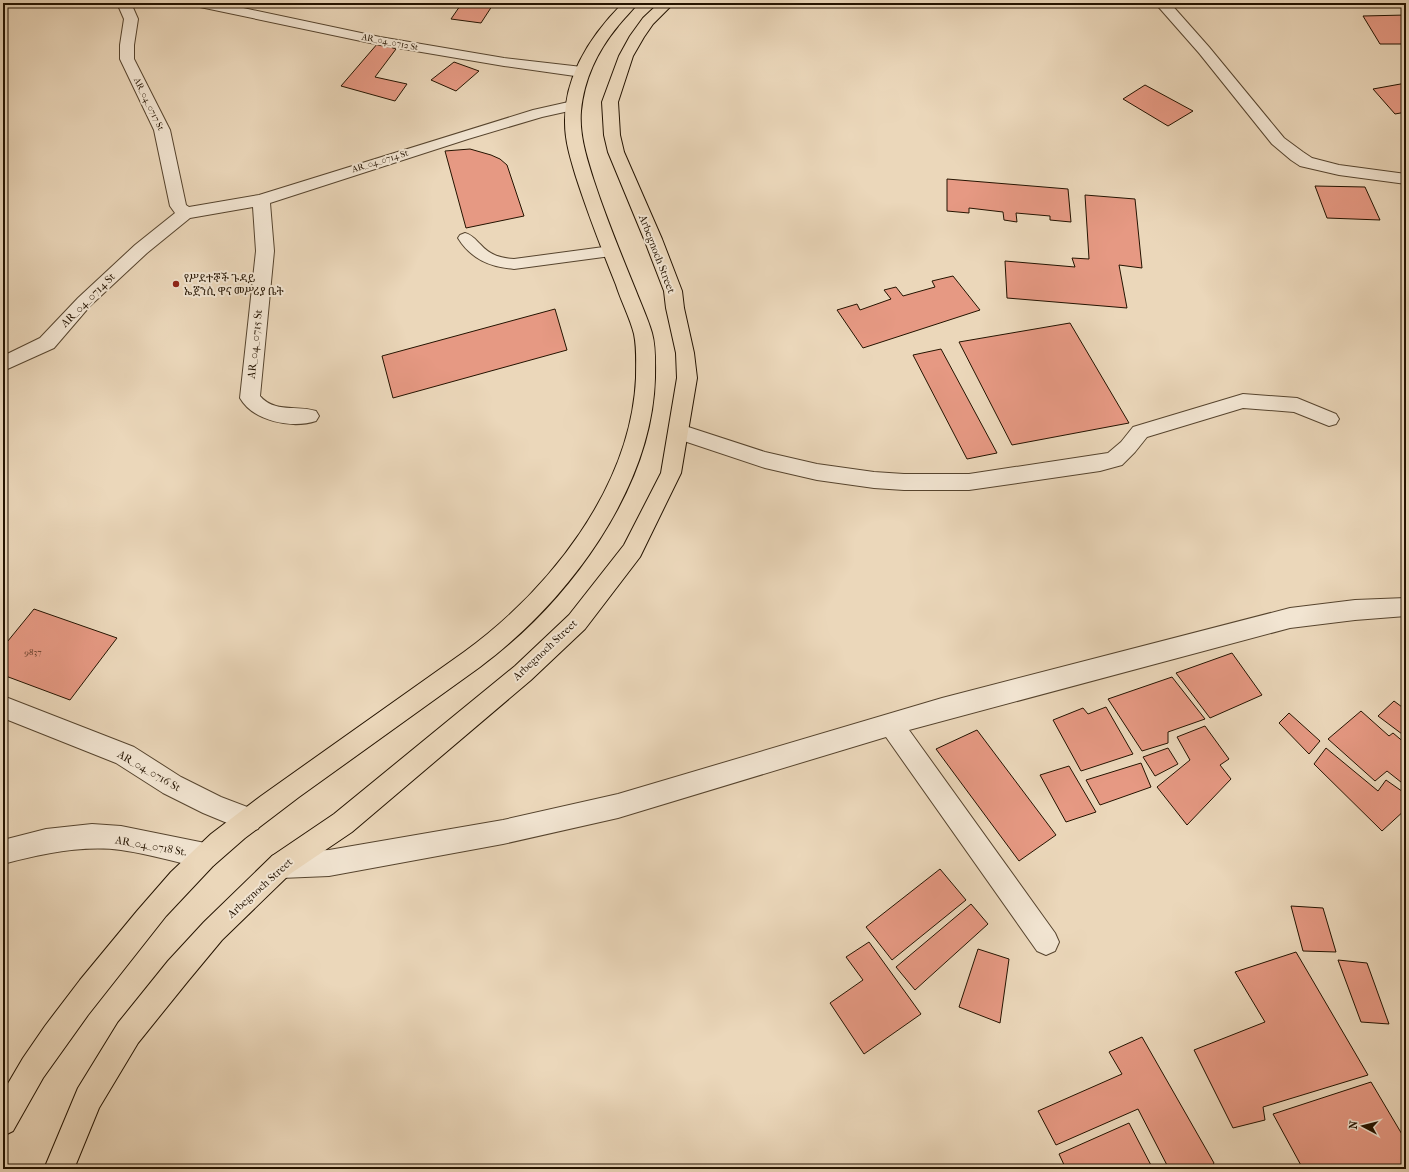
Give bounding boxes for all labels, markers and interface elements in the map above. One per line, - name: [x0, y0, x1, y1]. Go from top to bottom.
- street label: AR_04_0712 St: [360, 31, 420, 53]
- street label: AR_04_0717 St: [131, 75, 166, 133]
- street label: AR_04_0714 St: [350, 147, 410, 175]
- street label: Arbegnoch Street: [636, 212, 678, 295]
- street label: AR_04_0714 St: [57, 270, 118, 331]
- place label: የሥደተኞች ጉዳይ ኤጀንሲ ዋና መሥሪያ ቤት: [184, 272, 285, 298]
- marker: የሥደተኞች ጉዳይ ኤጀንሲ ዋና መሥሪያ ቤት: [171, 279, 181, 289]
- street label: AR_04_0715 St: [245, 309, 265, 380]
- street label: Arbegnoch Street: [509, 617, 580, 684]
- house number: 9837: [24, 647, 42, 657]
- street label: AR_04_0716 St: [114, 747, 183, 794]
- street label: AR_04_0718 St.: [113, 833, 188, 859]
- street label: Arbegnoch Street: [224, 855, 295, 921]
- north arrow: [1343, 1106, 1383, 1146]
- text: N: [1347, 1119, 1361, 1130]

